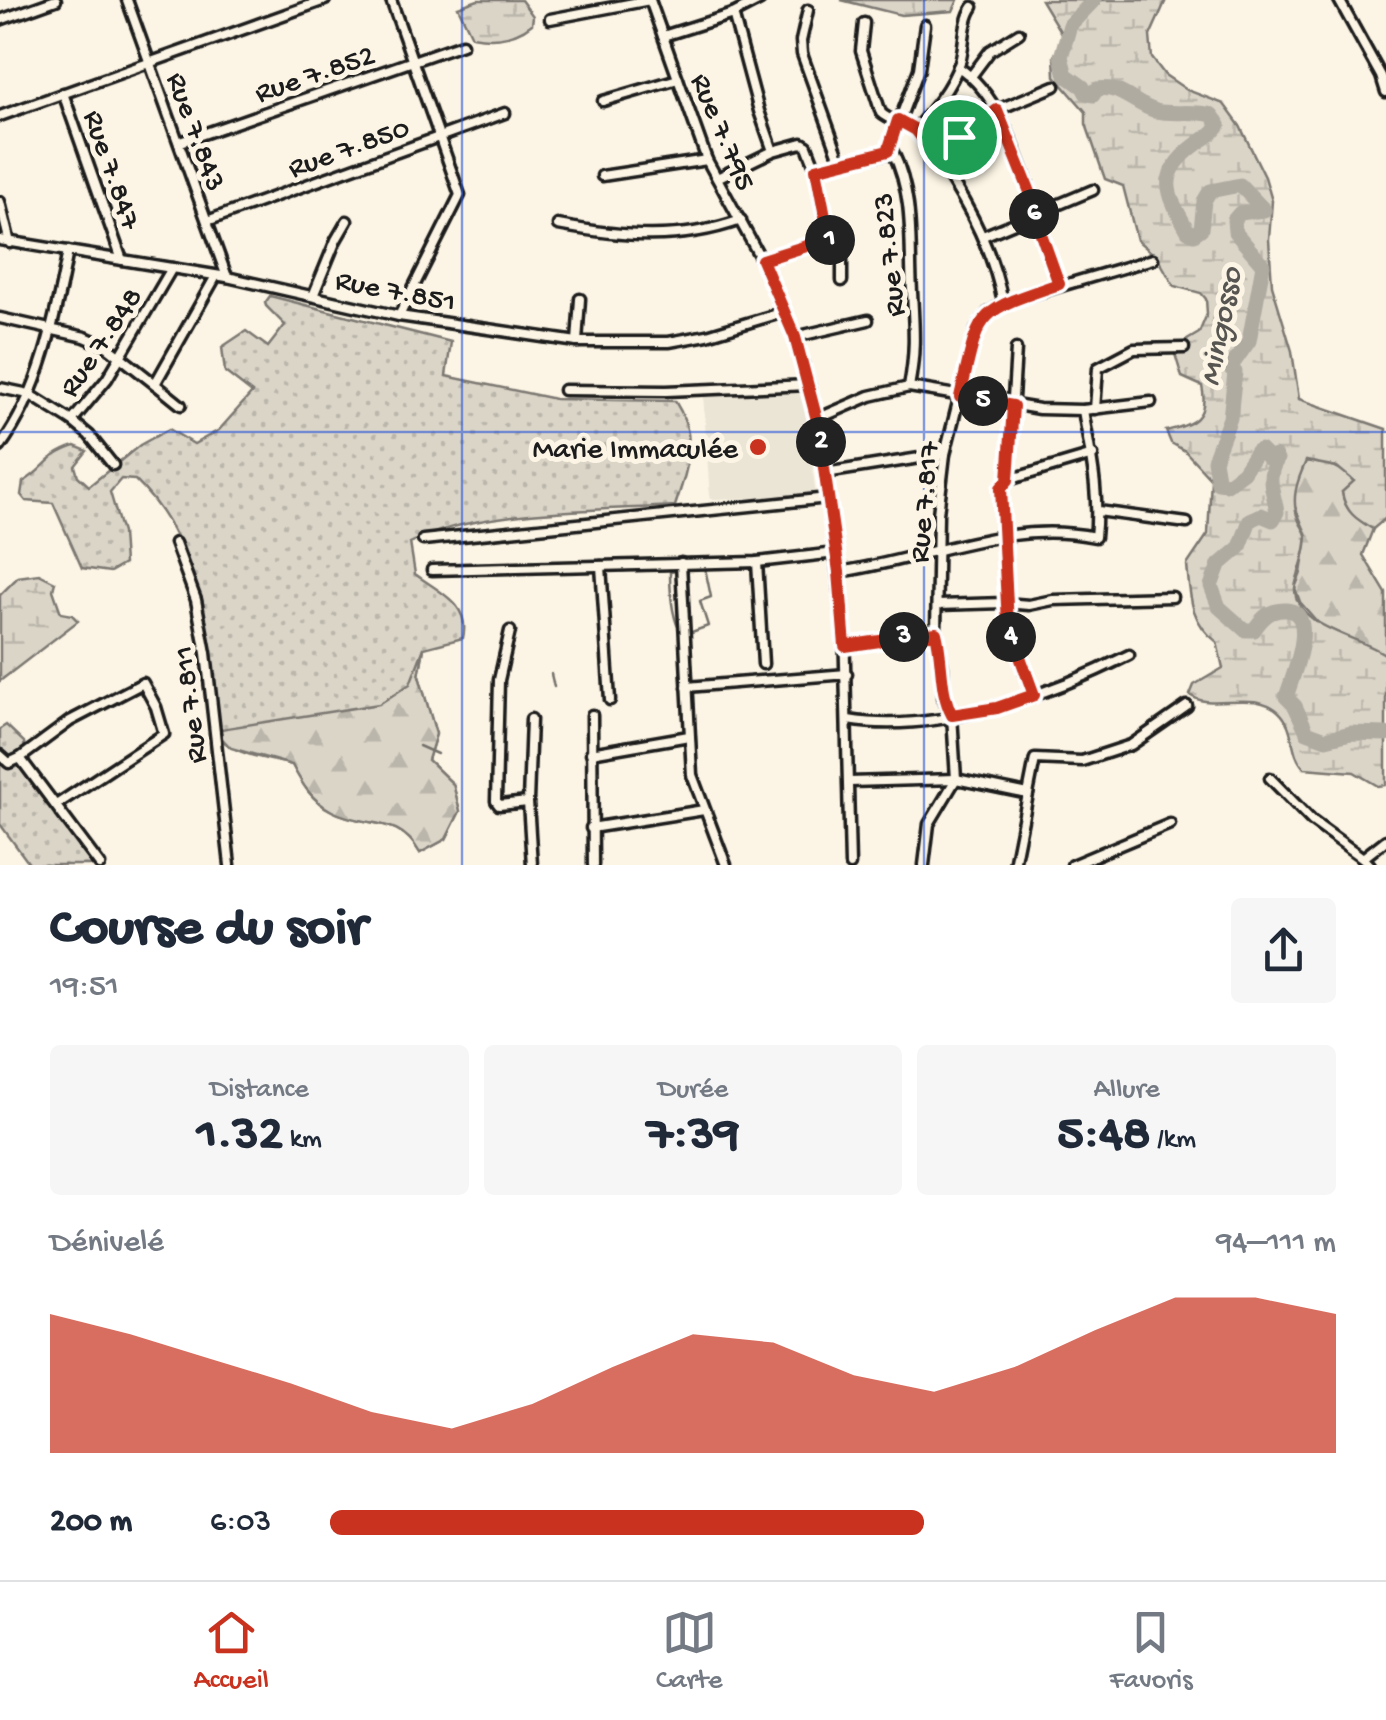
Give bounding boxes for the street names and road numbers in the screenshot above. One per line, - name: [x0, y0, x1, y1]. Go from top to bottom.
- street label: Rue 7.852: [251, 39, 380, 113]
- street label: Rue 7.843: [156, 68, 231, 197]
- street label: Rue 7.795: [681, 69, 761, 197]
- street label: Rue 7.847: [73, 106, 147, 236]
- street label: Rue 7.850: [284, 112, 415, 188]
- street label: Rue 7.823: [868, 191, 915, 318]
- street label: Rue 7.851: [332, 265, 458, 322]
- street label: Rue 7.848: [53, 282, 152, 405]
- street label: Rue 7.817: [904, 439, 949, 564]
- street label: Rue 7.811: [168, 644, 217, 765]

